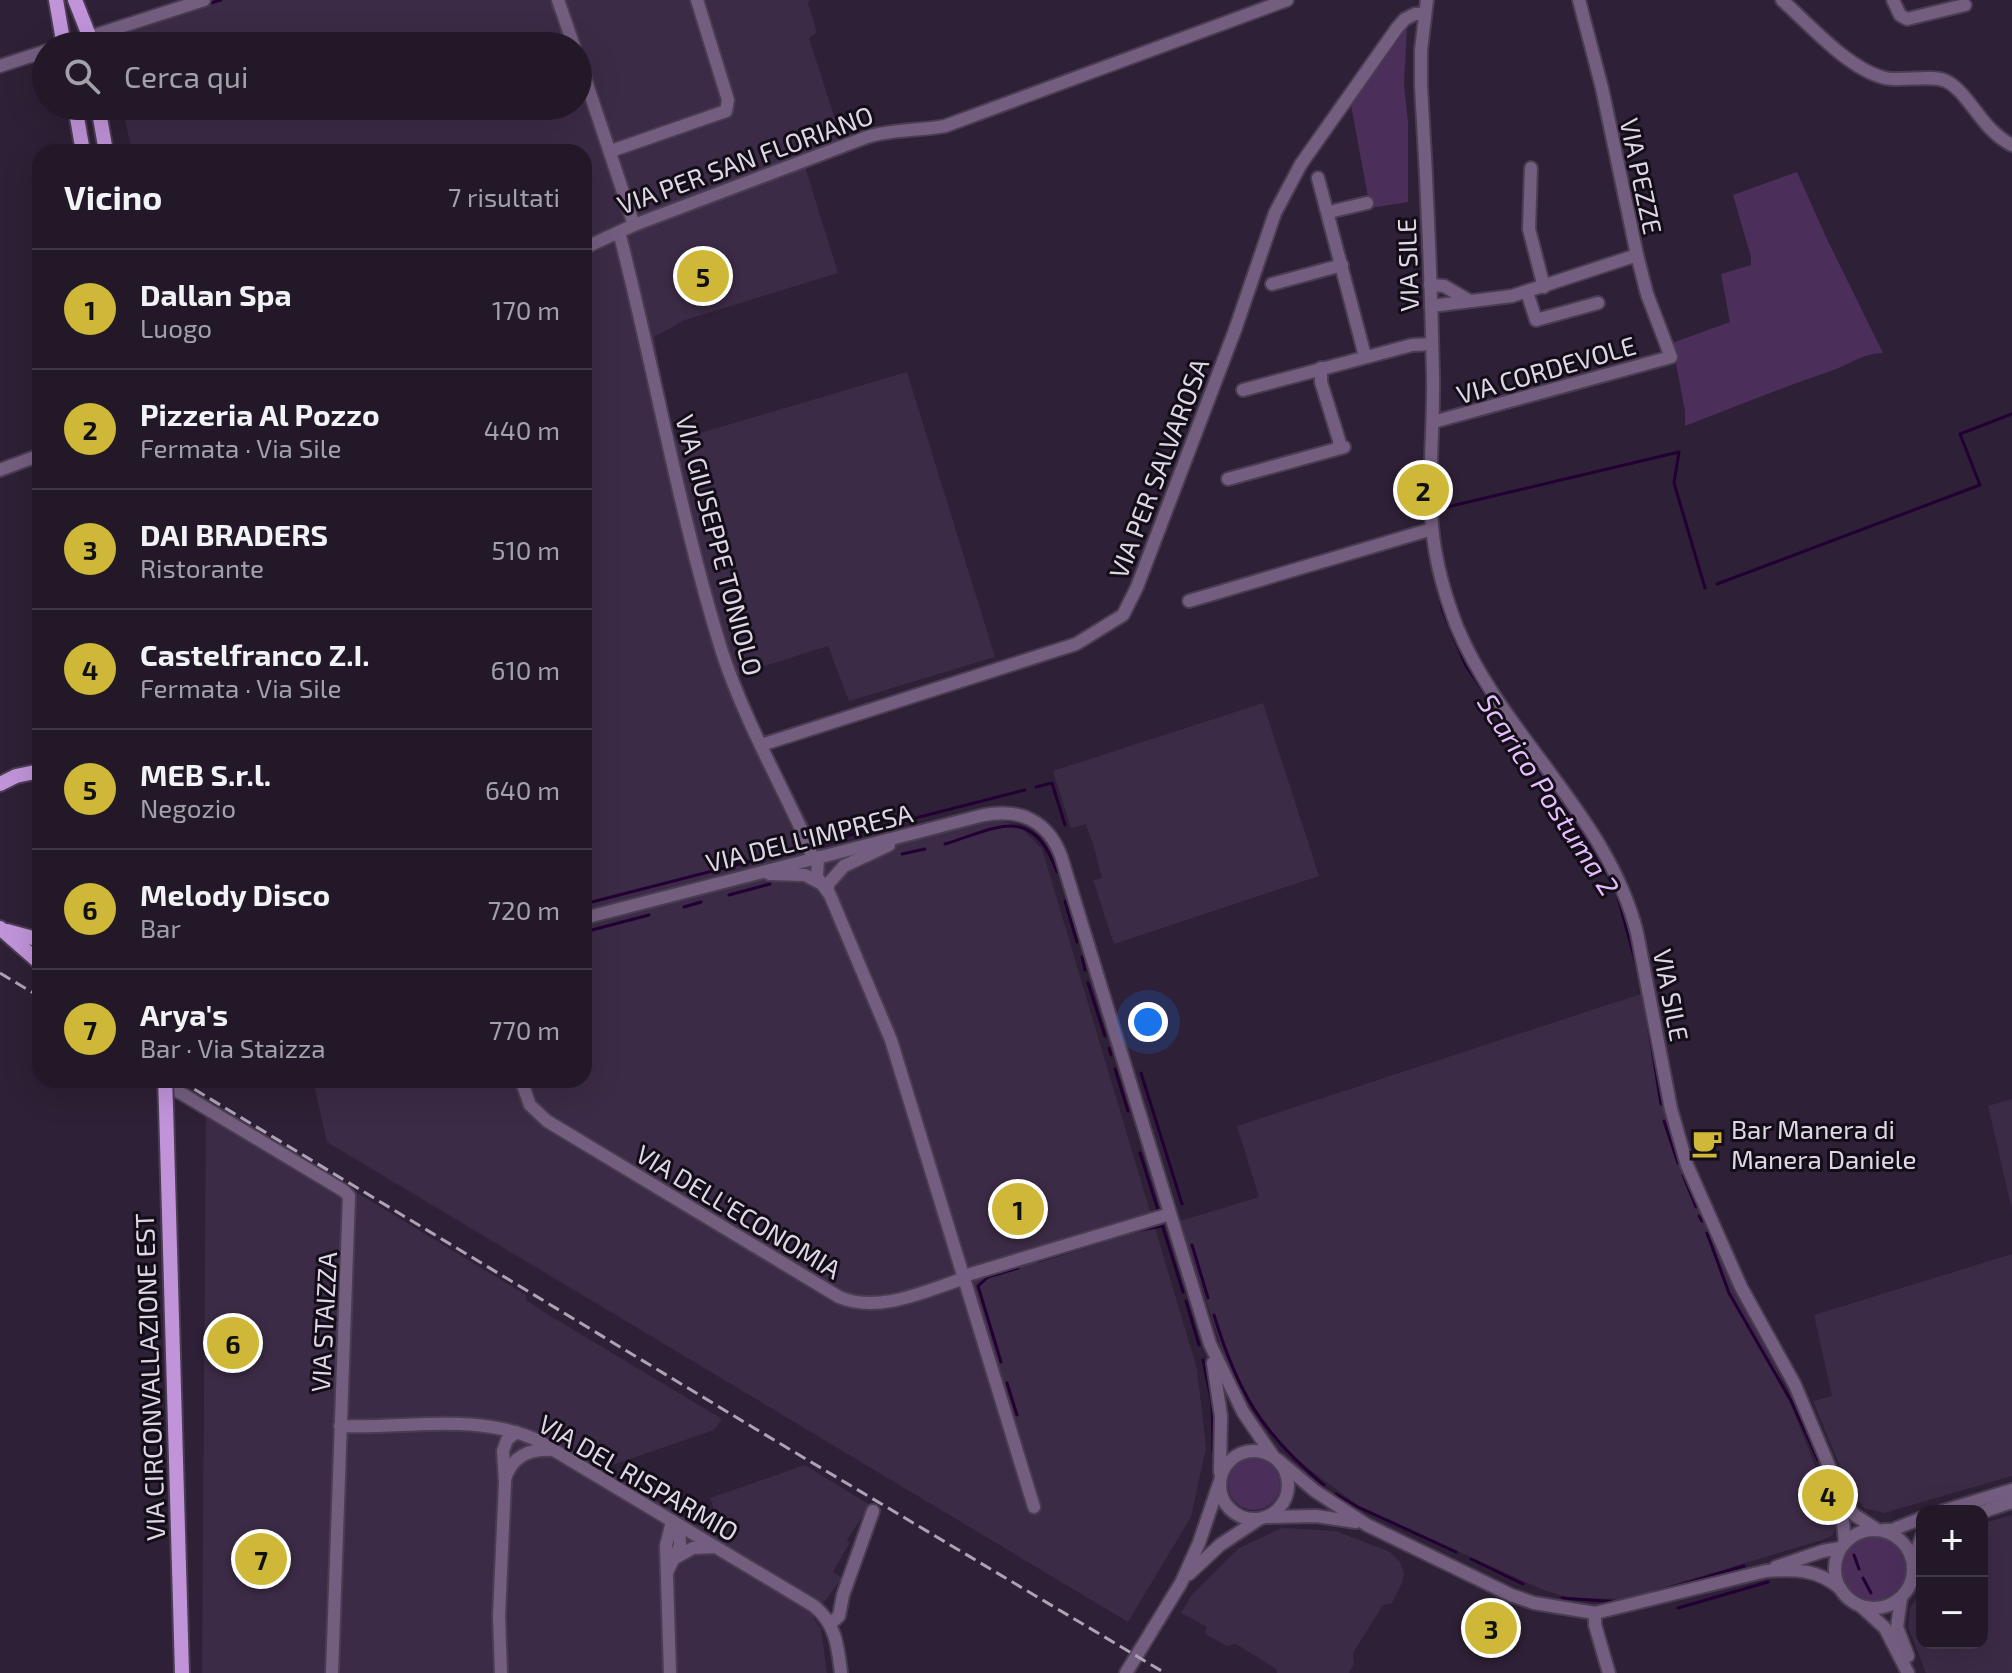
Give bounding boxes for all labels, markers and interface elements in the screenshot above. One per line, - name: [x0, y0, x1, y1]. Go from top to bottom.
- search box: [32, 32, 592, 120]
- icon: search: [60, 54, 104, 98]
- text: Cerca qui: [124, 58, 248, 94]
- street label: VIA PER SAN FLORIANO: [613, 98, 877, 220]
- street label: VIA PEZZE: [1615, 115, 1669, 237]
- text: Vicino: [64, 176, 162, 217]
- text: 7 risultati: [448, 181, 560, 212]
- street label: VIA SILE: [1390, 218, 1424, 312]
- pin: 5: [677, 246, 729, 306]
- text: Dallan Spa: [140, 276, 292, 312]
- text: 1: [84, 294, 96, 325]
- text: 170 m: [492, 294, 560, 325]
- text: Luogo: [140, 312, 212, 343]
- street label: VIA CORDEVOLE: [1453, 329, 1639, 409]
- street label: VIA PER SALVAROSA: [1102, 354, 1214, 582]
- text: Pizzeria Al Pozzo: [140, 396, 380, 432]
- street label: VIA GIUSEPPE TONIOLO: [670, 411, 770, 679]
- text: 2: [82, 414, 98, 445]
- text: 440 m: [484, 414, 560, 445]
- text: Fermata · Via Sile: [140, 432, 341, 463]
- pin: 2: [1397, 460, 1449, 520]
- text: DAI BRADERS: [140, 516, 328, 552]
- text: 3: [83, 534, 97, 565]
- text: 510 m: [491, 534, 560, 565]
- text: Ristorante: [140, 552, 264, 583]
- text: Castelfranco Z.I.: [140, 636, 370, 672]
- text: 4: [82, 654, 98, 685]
- text: 610 m: [491, 654, 560, 685]
- text: Fermata · Via Sile: [140, 672, 341, 703]
- water label: Scarico Postuma 2: [1471, 687, 1627, 901]
- text: MEB S.r.l.: [140, 756, 271, 792]
- text: 5: [83, 774, 97, 805]
- text: 640 m: [485, 774, 560, 805]
- text: Negozio: [140, 792, 236, 823]
- street label: VIA DELL'IMPRESA: [702, 796, 916, 878]
- text: Melody Disco: [140, 876, 330, 912]
- text: 6: [82, 894, 98, 925]
- text: 720 m: [488, 894, 560, 925]
- text: Bar: [140, 912, 181, 943]
- street label: VIA SILE: [1648, 946, 1696, 1044]
- text: Arya's: [140, 996, 228, 1032]
- your location: [1128, 1002, 1168, 1042]
- text: 7: [83, 1014, 97, 1045]
- text: 770 m: [489, 1014, 560, 1045]
- text: Bar · Via Staizza: [140, 1032, 326, 1063]
- place label: Bar Manera di Manera Daniele: [1731, 1113, 1916, 1174]
- cafe icon: Bar Manera di Manera Daniele: [1690, 1126, 1724, 1160]
- street label: VIA DELL'ECONOMIA: [631, 1138, 847, 1284]
- pin: 1: [992, 1179, 1044, 1239]
- street label: VIA CIRCONVALLAZIONE EST: [128, 1213, 170, 1541]
- street label: VIA STAIZZA: [304, 1251, 342, 1393]
- pin: 6: [207, 1313, 259, 1373]
- street label: VIA DEL RISPARMIO: [534, 1407, 744, 1547]
- pin: 4: [1802, 1465, 1854, 1525]
- map controls: [1916, 1505, 1988, 1649]
- button: +: [1916, 1505, 1988, 1577]
- pin: 7: [235, 1529, 287, 1589]
- button: −: [1916, 1577, 1988, 1649]
- pin: 3: [1465, 1598, 1517, 1658]

